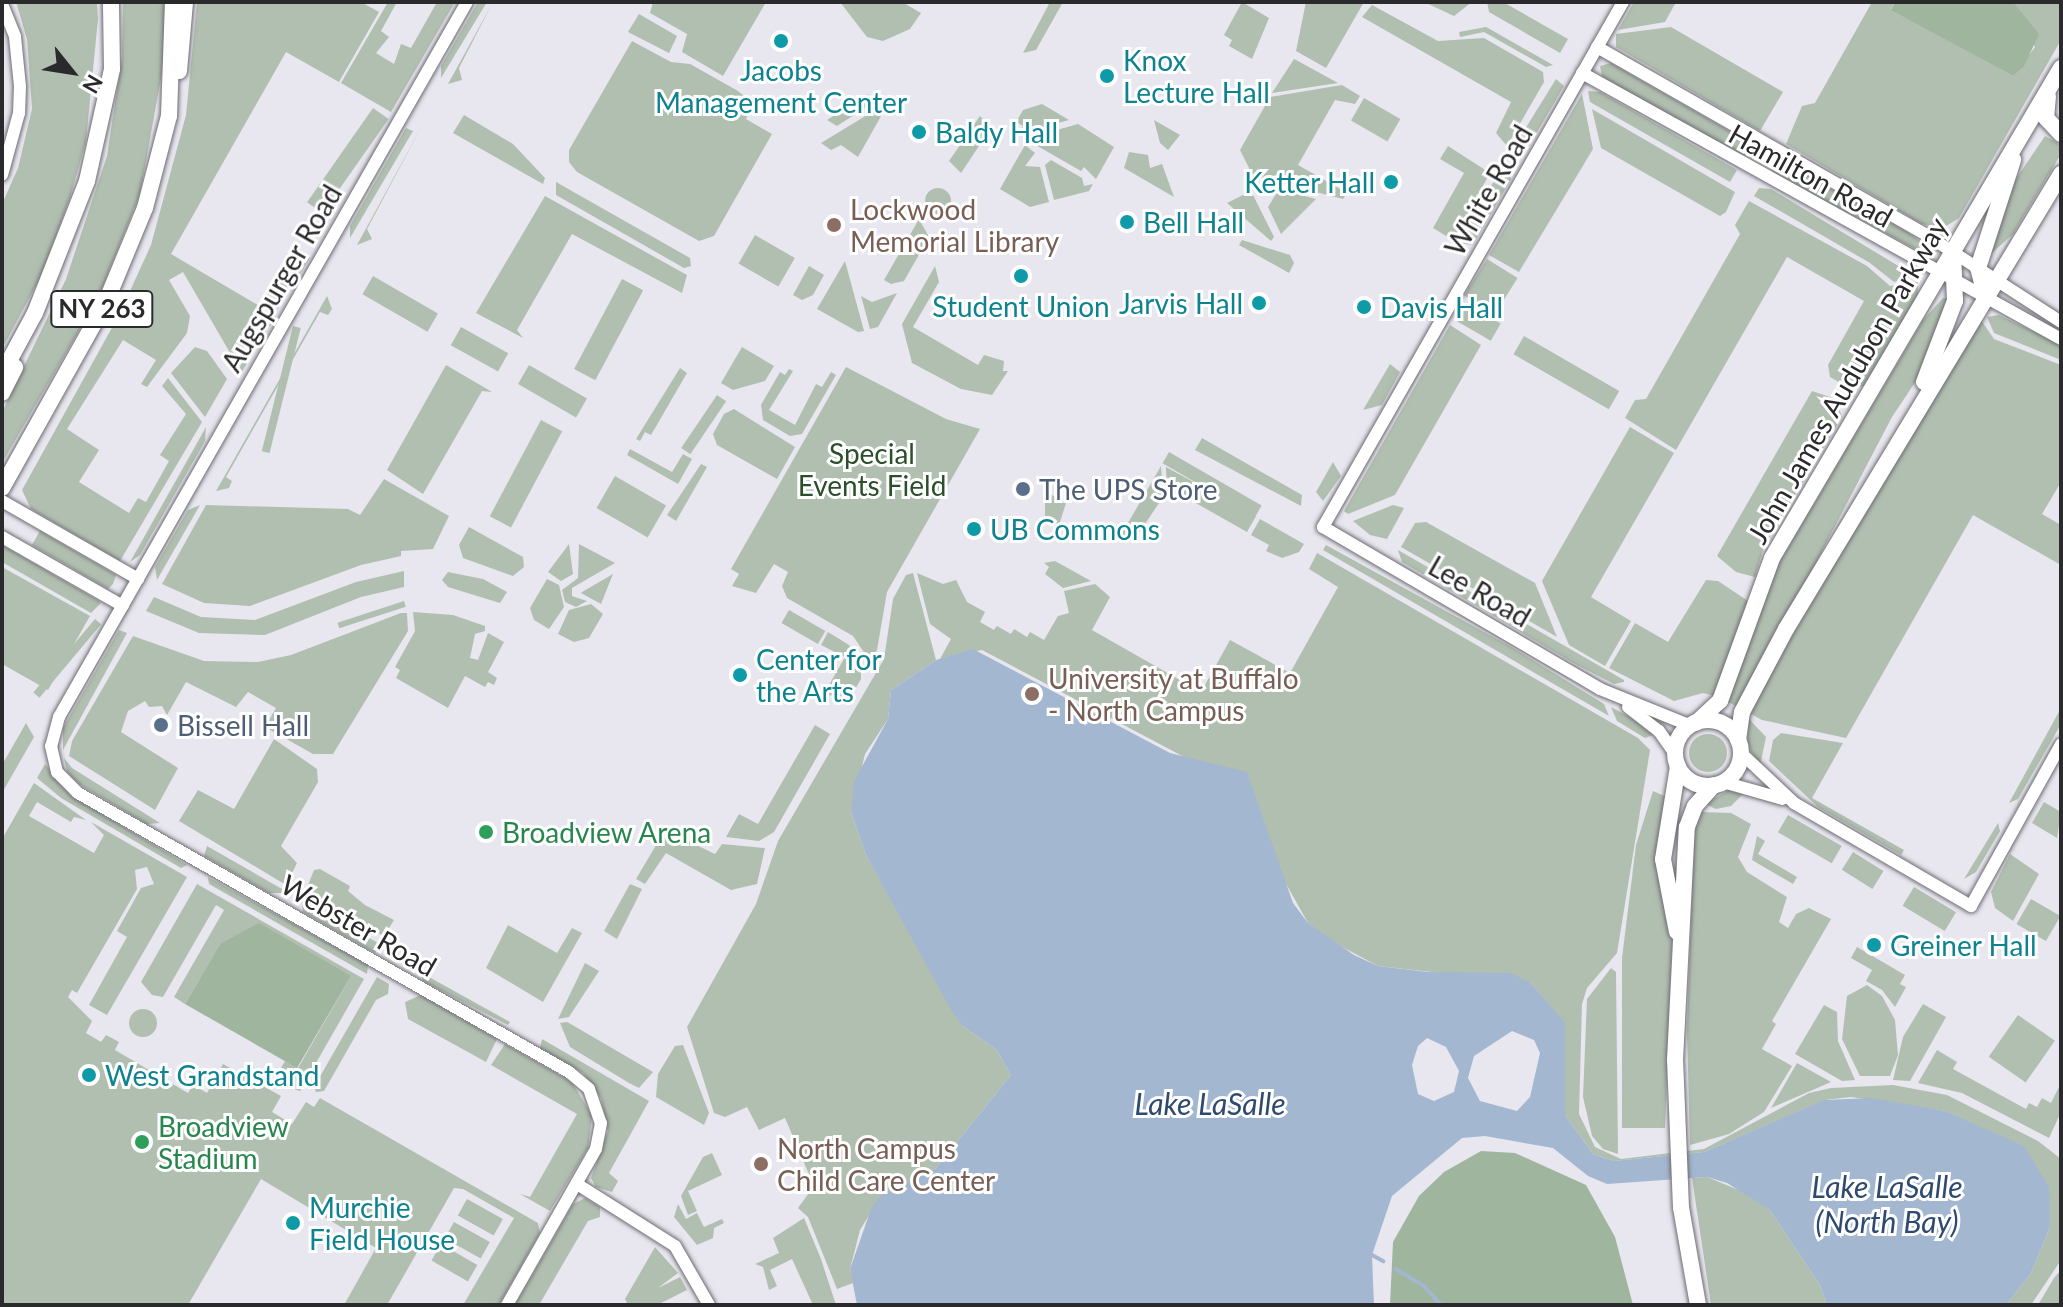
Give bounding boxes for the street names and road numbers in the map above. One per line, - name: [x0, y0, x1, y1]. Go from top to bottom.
- street label: Hamilton Road: [1723, 116, 1899, 234]
- street label: White Road: [1437, 119, 1539, 261]
- street label: Augspurger Road: [214, 178, 348, 378]
- street label: John James Audubon Parkway: [1739, 210, 1955, 550]
- road number: NY 263: [48, 287, 156, 331]
- street label: Lee Road: [1423, 548, 1537, 634]
- street label: Webster Road: [275, 867, 443, 983]

